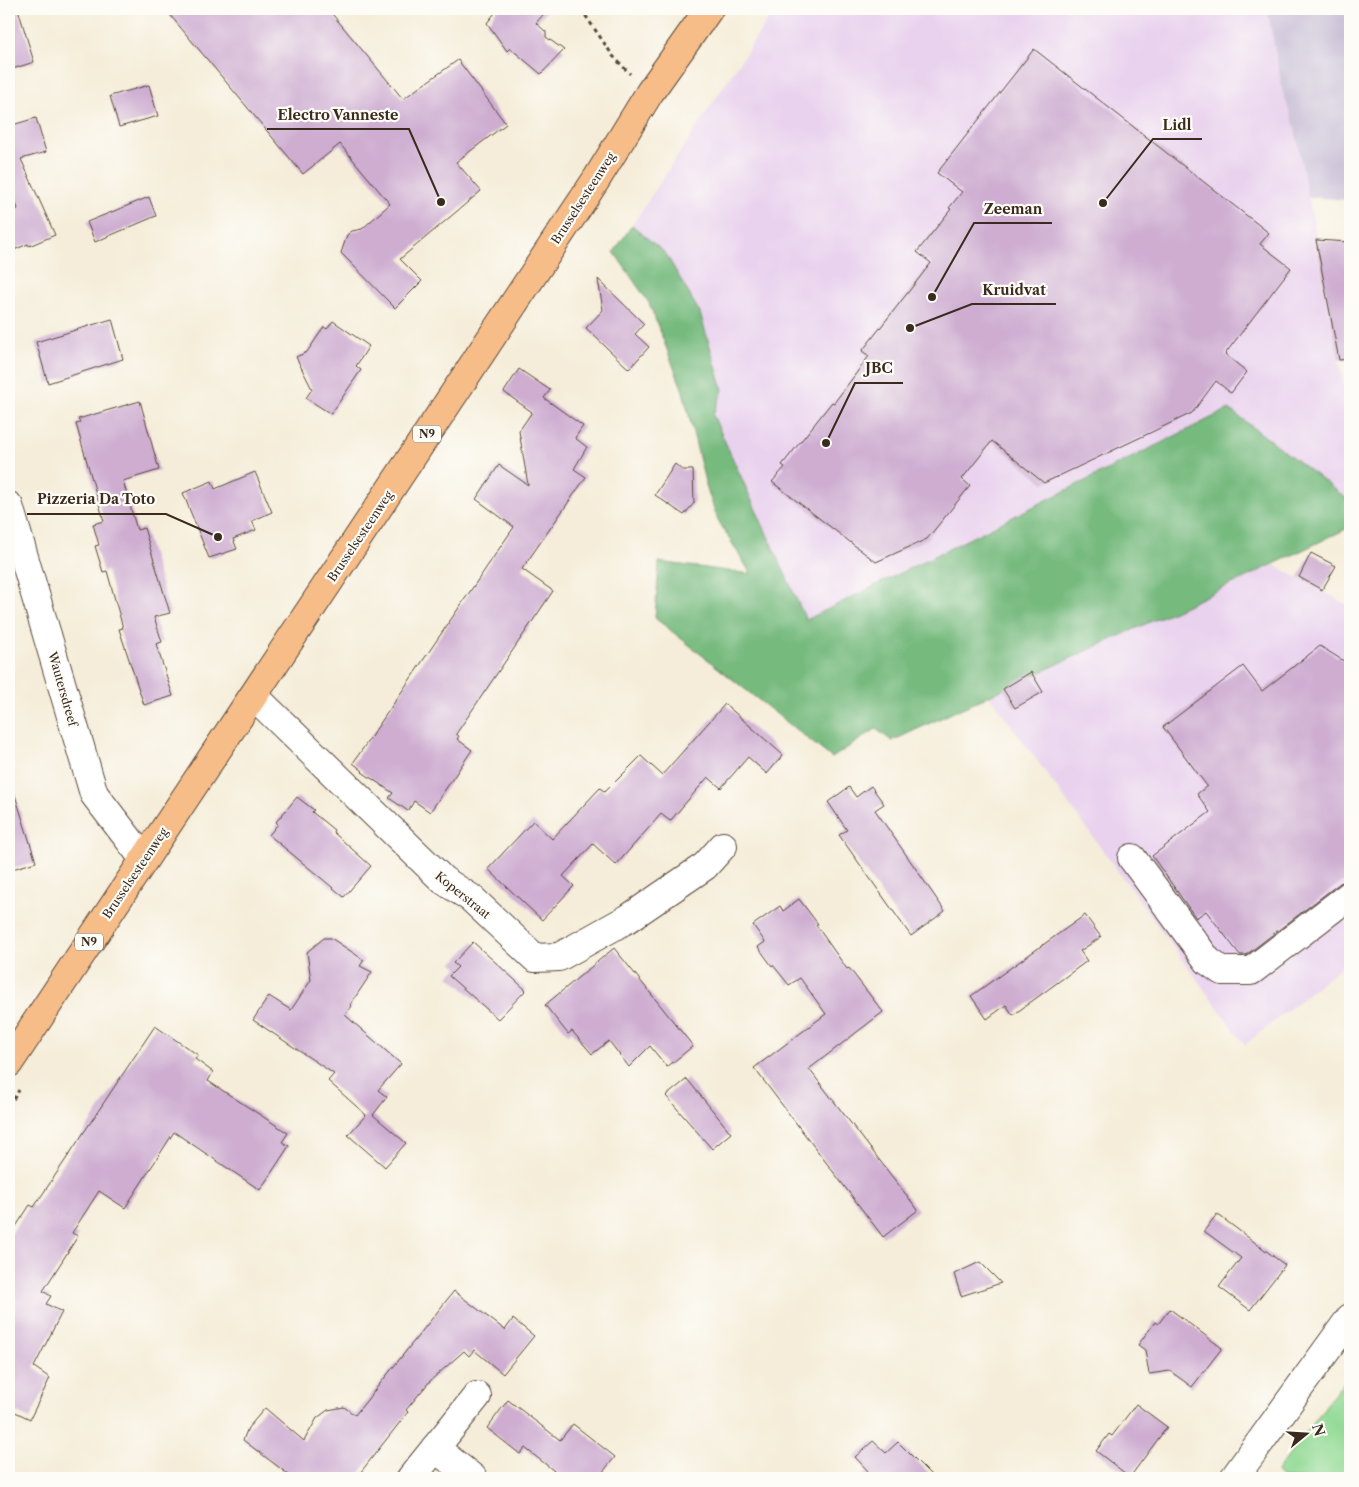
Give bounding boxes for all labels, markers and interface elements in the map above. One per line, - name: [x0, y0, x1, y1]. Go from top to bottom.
- callout: Electro Vanneste: [267, 100, 409, 129]
- text: Electro Vanneste: [278, 106, 398, 124]
- callout: Lidl: [1153, 110, 1202, 139]
- text: Lidl: [1163, 116, 1192, 134]
- street label: Brusselsesteenweg: [548, 149, 619, 247]
- callout: Zeeman: [974, 194, 1052, 223]
- text: Zeeman: [984, 200, 1043, 218]
- callout: Kruidvat: [972, 275, 1056, 304]
- text: Kruidvat: [982, 281, 1046, 299]
- callout: JBC: [855, 354, 903, 383]
- text: JBC: [862, 359, 893, 377]
- road number: N9: [413, 426, 441, 442]
- callout: Pizzeria Da Toto: [27, 485, 166, 514]
- street label: Brusselsesteenweg: [324, 487, 396, 584]
- text: Pizzeria Da Toto: [37, 490, 155, 508]
- street label: Wautersdreef: [45, 649, 81, 730]
- street label: Brusselsesteenweg: [99, 824, 171, 921]
- street label: Koperstraat: [432, 868, 494, 922]
- road number: N9: [75, 934, 103, 950]
- north arrow: [1282, 1410, 1332, 1460]
- text: N: [1308, 1421, 1329, 1439]

